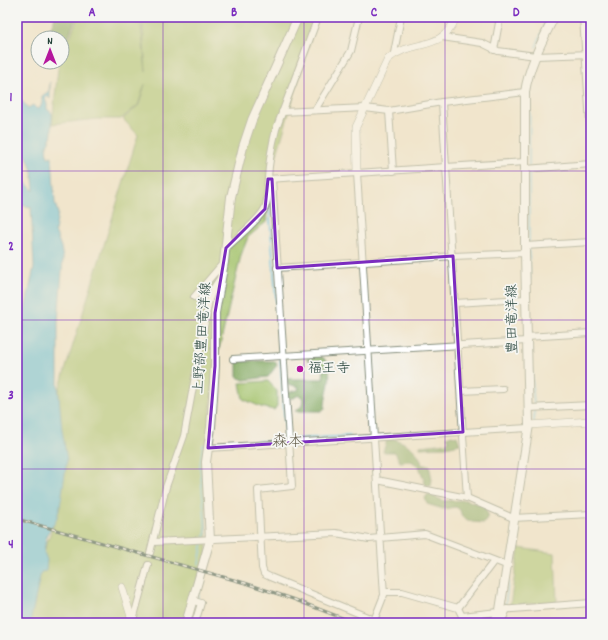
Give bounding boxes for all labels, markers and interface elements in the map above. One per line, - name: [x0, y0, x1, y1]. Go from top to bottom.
- text: A: [88, 4, 96, 23]
- text: B: [231, 4, 237, 23]
- text: C: [371, 4, 378, 23]
- text: D: [513, 4, 520, 23]
- north arrow: [30, 30, 70, 70]
- text: N: [47, 34, 53, 50]
- text: 1: [10, 89, 13, 108]
- text: 2: [8, 238, 14, 257]
- street label: 上野部豊田竜洋線: [189, 281, 217, 395]
- street label: 豊田竜洋線: [502, 284, 524, 354]
- place label: 福王寺: [308, 359, 350, 379]
- marker: 福王寺: [295, 364, 305, 374]
- text: 3: [8, 387, 14, 406]
- district label: 森本: [272, 431, 304, 454]
- text: 4: [8, 536, 14, 555]

